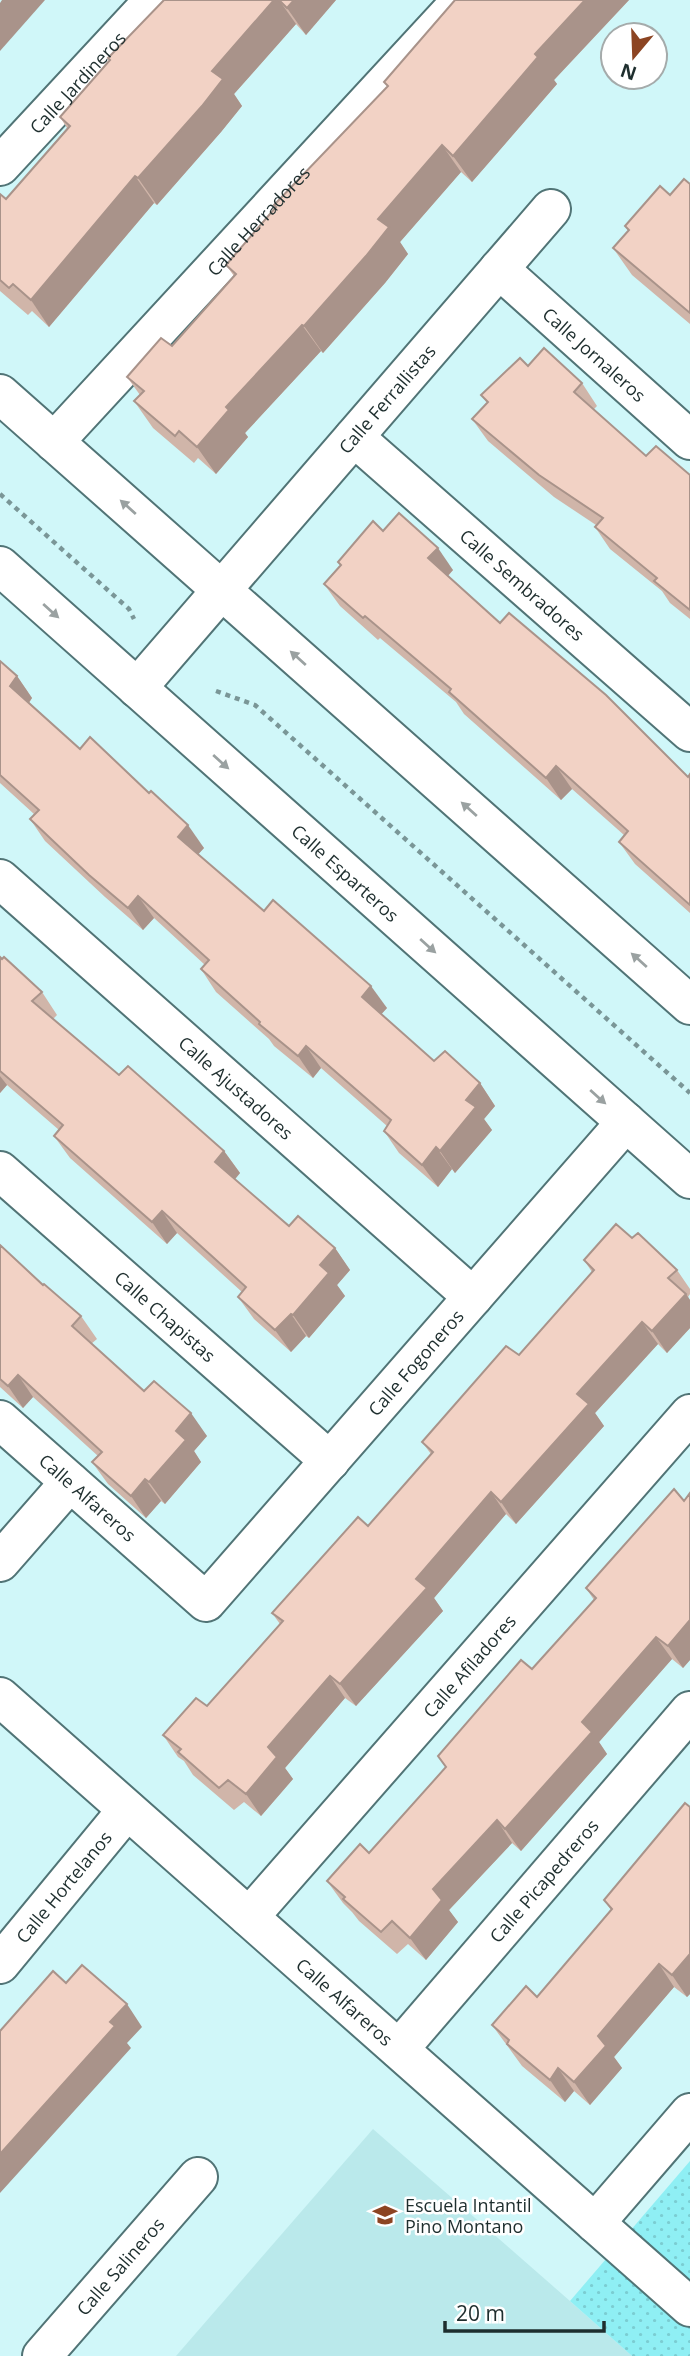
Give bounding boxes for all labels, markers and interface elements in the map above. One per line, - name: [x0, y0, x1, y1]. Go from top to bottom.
- north arrow: [599, 21, 669, 91]
- street label: Calle Jardineros: [24, 26, 131, 139]
- text: N: [617, 57, 640, 87]
- street label: Calle Herradores: [201, 161, 315, 281]
- street label: Calle Jornaleros: [538, 302, 651, 407]
- street label: Calle Ferrallistas: [333, 339, 441, 459]
- one-way arrow: [119, 499, 137, 515]
- street label: Calle Sembradores: [455, 524, 590, 646]
- one-way arrow: [42, 603, 60, 619]
- one-way arrow: [289, 650, 307, 666]
- one-way arrow: [212, 754, 229, 770]
- one-way arrow: [460, 802, 477, 817]
- street label: Calle Esparteros: [287, 819, 404, 927]
- one-way arrow: [419, 938, 436, 953]
- one-way arrow: [630, 952, 648, 968]
- street label: Calle Ajustadores: [174, 1031, 298, 1145]
- one-way arrow: [589, 1089, 607, 1105]
- street label: Calle Chapistas: [110, 1265, 221, 1367]
- street label: Calle Fogoneros: [362, 1304, 469, 1421]
- street label: Calle Alfareros: [34, 1448, 141, 1547]
- street label: Calle Afiladores: [417, 1609, 521, 1723]
- street label: Calle Picapedreros: [484, 1814, 604, 1948]
- street label: Calle Hortelanos: [10, 1826, 117, 1948]
- street label: Calle Alfareros: [291, 1952, 398, 2051]
- place label: Escuela Intantil Pino Montano: [405, 2193, 532, 2238]
- school or university icon: Escuela Intantil Pino Montano: [371, 2201, 399, 2229]
- street label: Calle Salineros: [71, 2212, 169, 2320]
- scale bar: [445, 2290, 604, 2334]
- text: 20 m: [456, 2299, 505, 2327]

